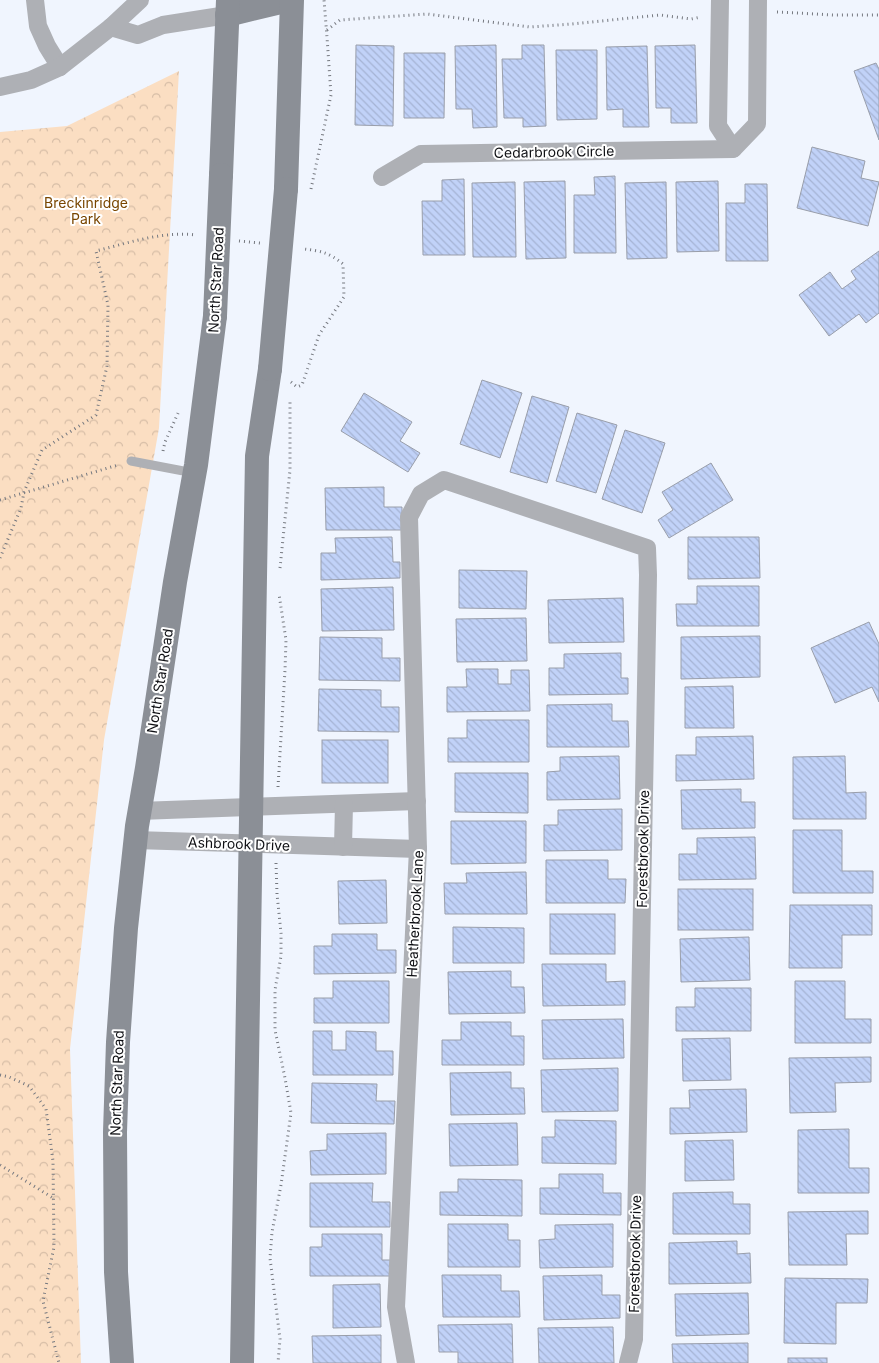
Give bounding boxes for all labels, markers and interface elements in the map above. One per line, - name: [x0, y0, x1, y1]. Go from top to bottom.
- street label: Cedarbrook Circle: [494, 142, 614, 161]
- park label: Breckinridge Park: [44, 194, 128, 227]
- street label: North Star Road: [204, 227, 227, 333]
- street label: North Star Road: [143, 627, 176, 734]
- street label: Forestbrook Drive: [633, 790, 652, 908]
- street label: Ashbrook Drive: [188, 833, 290, 854]
- street label: Heatherbrook Lane: [403, 850, 426, 978]
- street label: North Star Road: [106, 1030, 127, 1136]
- street label: Forestbrook Drive: [625, 1195, 644, 1313]

